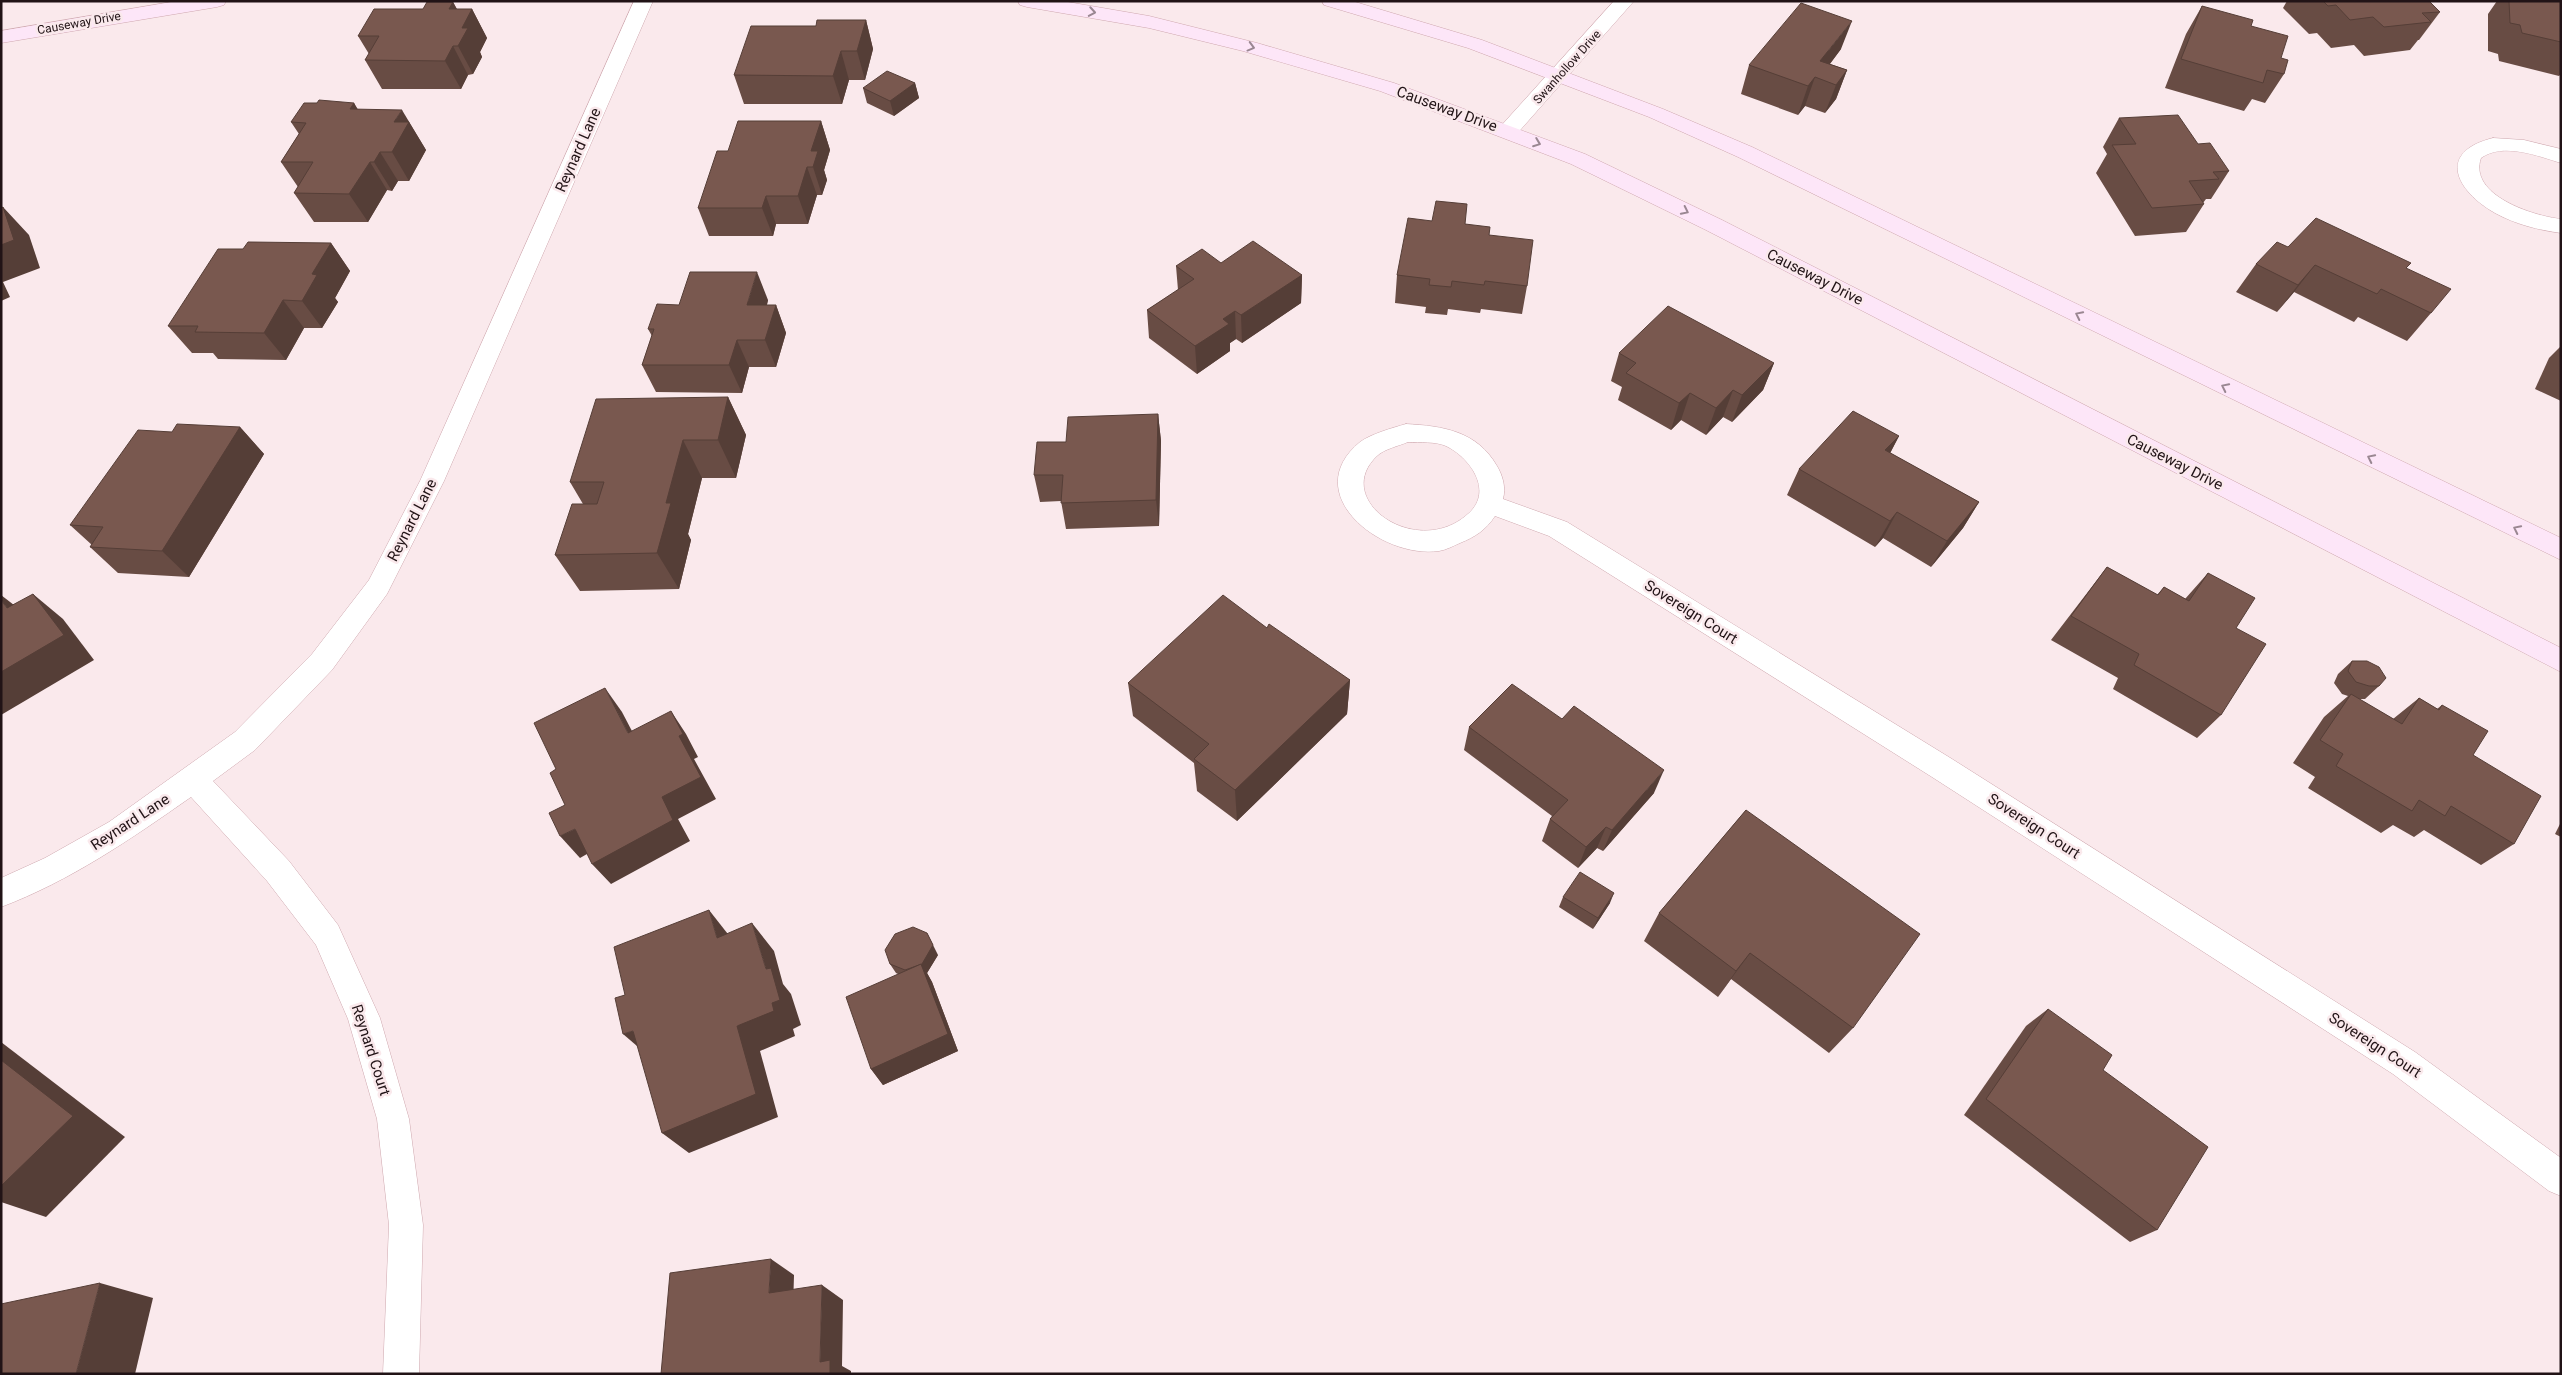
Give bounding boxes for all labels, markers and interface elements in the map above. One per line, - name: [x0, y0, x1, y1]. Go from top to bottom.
- one-way arrow: [1088, 6, 1096, 17]
- street label: Causeway Drive: [36, 9, 122, 37]
- street label: Swanhollow Drive: [1530, 27, 1604, 107]
- one-way arrow: [1246, 41, 1255, 52]
- street label: Causeway Drive: [1394, 82, 1500, 136]
- street label: Reynard Lane: [551, 105, 605, 195]
- one-way arrow: [1533, 137, 1541, 147]
- one-way arrow: [1680, 205, 1689, 215]
- street label: Causeway Drive: [1764, 245, 1866, 309]
- one-way arrow: [2075, 311, 2084, 321]
- one-way arrow: [2221, 382, 2230, 393]
- street label: Causeway Drive: [2124, 430, 2226, 494]
- one-way arrow: [2367, 454, 2376, 464]
- street label: Reynard Lane: [383, 476, 441, 564]
- one-way arrow: [2513, 525, 2522, 535]
- street label: Sovereign Court: [1641, 576, 1741, 648]
- street label: Sovereign Court: [1984, 789, 2084, 863]
- street label: Reynard Lane: [87, 790, 173, 854]
- street label: Reynard Court: [348, 1002, 394, 1098]
- street label: Sovereign Court: [2325, 1008, 2425, 1082]

